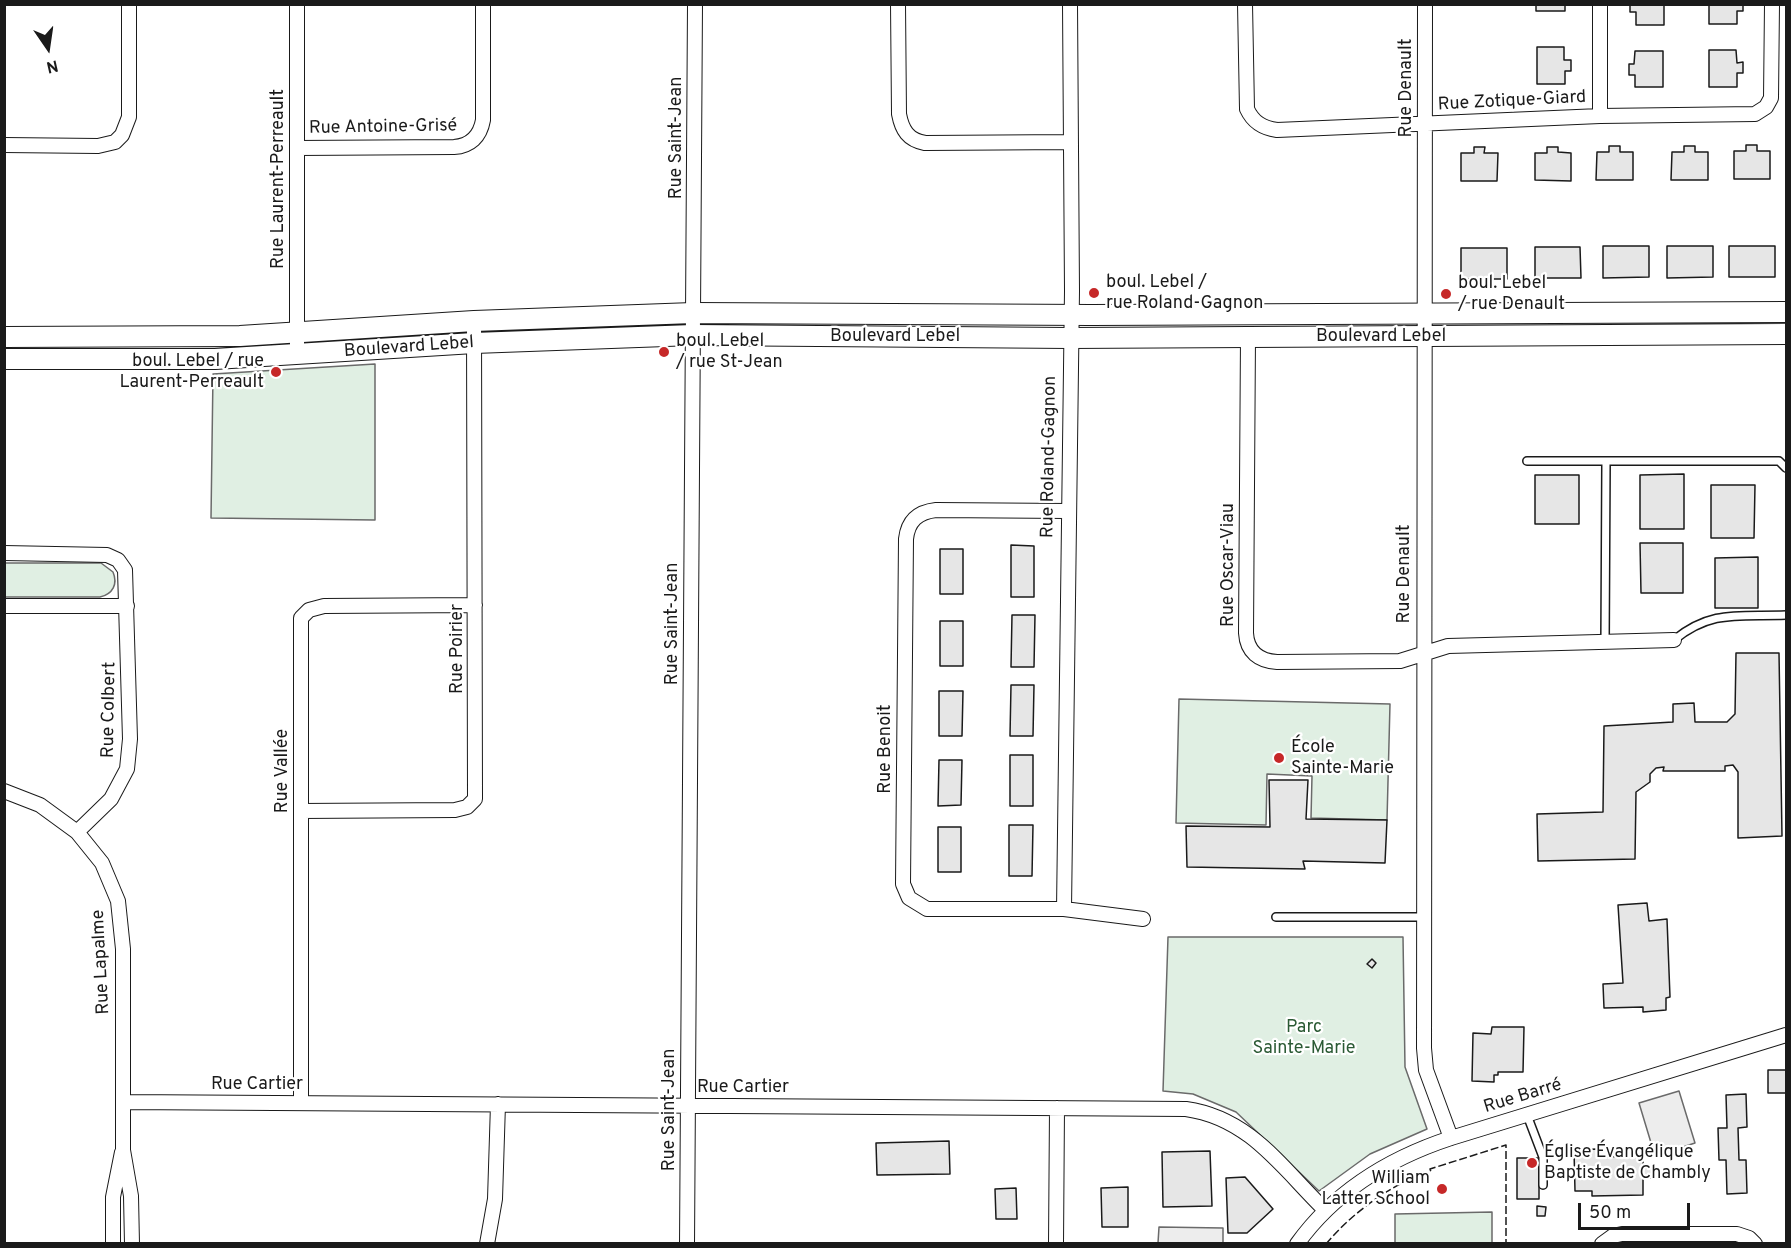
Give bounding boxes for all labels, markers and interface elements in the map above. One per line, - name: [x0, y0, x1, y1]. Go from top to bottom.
- north arrow: [18, 18, 78, 78]
- street label: Rue Denault: [1396, 39, 1418, 137]
- text: N: [44, 55, 60, 77]
- street label: Rue Saint-Jean: [666, 77, 688, 199]
- street label: Rue Zotique-Giard: [1437, 87, 1587, 117]
- street label: Rue Laurent-Perreault: [268, 89, 290, 269]
- street label: Rue Antoine-Grisé: [309, 116, 457, 140]
- place label: boul. Lebel / rue Roland-Gagnon: [1106, 272, 1263, 314]
- place label: boul. Lebel / rue Denault: [1458, 273, 1565, 316]
- marker: boul. Lebel / rue Roland-Gagnon: [1087, 286, 1101, 300]
- marker: boul. Lebel / rue Denault: [1439, 287, 1453, 301]
- street label: Boulevard Lebel: [830, 326, 960, 348]
- street label: Boulevard Lebel: [1316, 326, 1446, 348]
- place label: boul. Lebel / rue St-Jean: [676, 331, 783, 374]
- street label: Boulevard Lebel: [343, 333, 475, 363]
- marker: boul. Lebel / rue St-Jean: [657, 345, 671, 359]
- place label: boul. Lebel / rue Laurent-Perreault: [120, 351, 264, 394]
- marker: boul. Lebel / rue Laurent-Perreault: [269, 365, 283, 379]
- street label: Rue Roland-Gagnon: [1038, 376, 1062, 538]
- street label: Rue Oscar-Viau: [1218, 503, 1240, 627]
- street label: Rue Denault: [1394, 525, 1416, 623]
- street label: Rue Saint-Jean: [662, 563, 684, 685]
- street label: Rue Poirier: [447, 604, 469, 694]
- street label: Rue Colbert: [98, 662, 122, 758]
- street label: Rue Benoit: [875, 704, 897, 794]
- street label: Rue Vallée: [272, 729, 294, 813]
- place label: École Sainte-Marie: [1291, 737, 1394, 780]
- marker: École Sainte-Marie: [1272, 751, 1286, 765]
- street label: Rue Lapalme: [88, 909, 116, 1015]
- park label: Parc Sainte-Marie: [1253, 1017, 1355, 1060]
- street label: Rue Saint-Jean: [659, 1049, 681, 1171]
- street label: Rue Cartier: [211, 1074, 303, 1096]
- street label: Rue Barré: [1481, 1075, 1565, 1119]
- street label: Rue Cartier: [697, 1077, 789, 1099]
- place label: Église Évangélique Baptiste de Chambly: [1544, 1142, 1711, 1184]
- marker: Église Évangélique Baptiste de Chambly: [1525, 1156, 1539, 1170]
- place label: William Latter School: [1322, 1168, 1430, 1210]
- marker: William Latter School: [1435, 1182, 1449, 1196]
- scale bar: [1581, 1191, 1694, 1229]
- text: 50 m: [1589, 1202, 1631, 1225]

